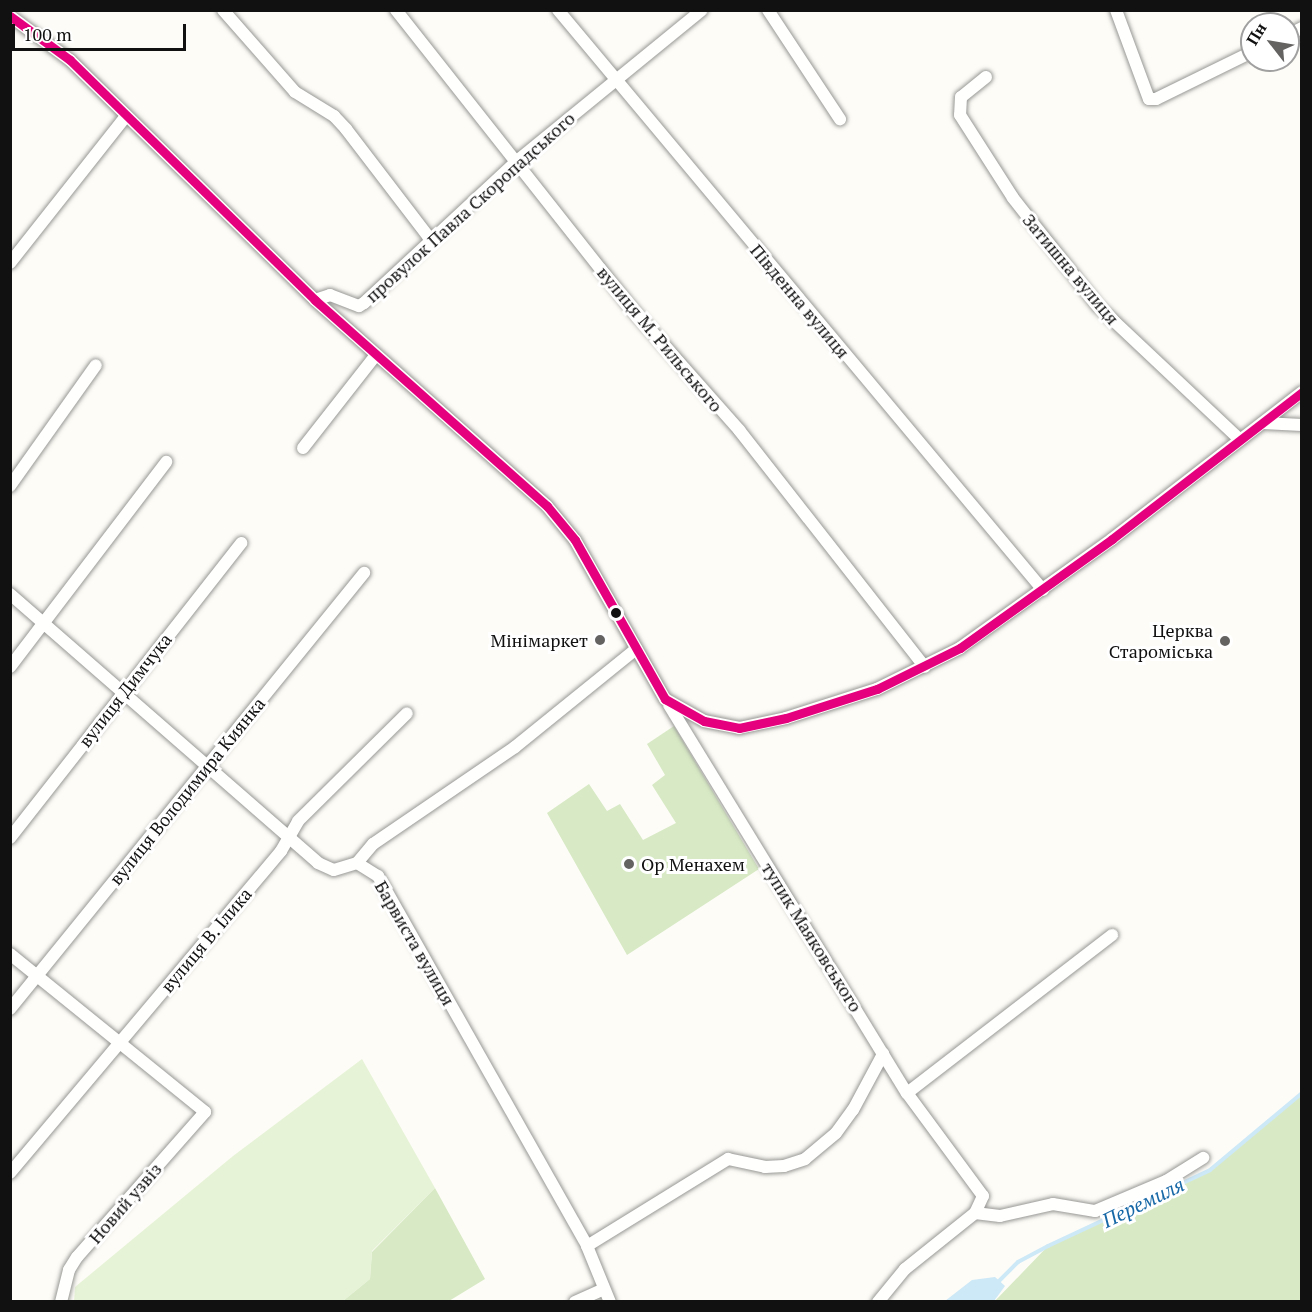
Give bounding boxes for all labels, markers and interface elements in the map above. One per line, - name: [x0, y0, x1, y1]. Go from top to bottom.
- scale bar: [15, 12, 189, 50]
- north arrow: [1240, 12, 1300, 72]
- text: Пн: [1241, 18, 1272, 49]
- text: 100 m: [23, 22, 72, 46]
- street label: провулок Павла Скоропадського: [361, 107, 579, 307]
- street label: Затишна вулиця: [1018, 209, 1124, 329]
- street label: Південна вулиця: [746, 240, 854, 362]
- street label: вулиця М. Рильського: [593, 262, 727, 416]
- unlabelled marker: [610, 607, 622, 619]
- place label: Церква Староміська: [1109, 620, 1213, 662]
- street label: вулиця Димчука: [74, 629, 176, 751]
- place label: Мінімаркет: [491, 629, 588, 651]
- marker: Мінімаркет: [593, 633, 607, 647]
- marker: Церква Староміська: [1218, 634, 1232, 648]
- street label: вулиця Володимира Киянка: [105, 693, 269, 889]
- place label: Ор Менахем: [641, 853, 745, 875]
- marker: Ор Менахем: [622, 857, 636, 871]
- street label: тупик Маяковського: [757, 858, 867, 1016]
- street label: Барвиста вулиця: [370, 877, 460, 1009]
- street label: вулиця В. Ілика: [156, 883, 256, 997]
- street label: Новий узвіз: [84, 1158, 166, 1248]
- water label: Перемиля: [1098, 1172, 1188, 1232]

